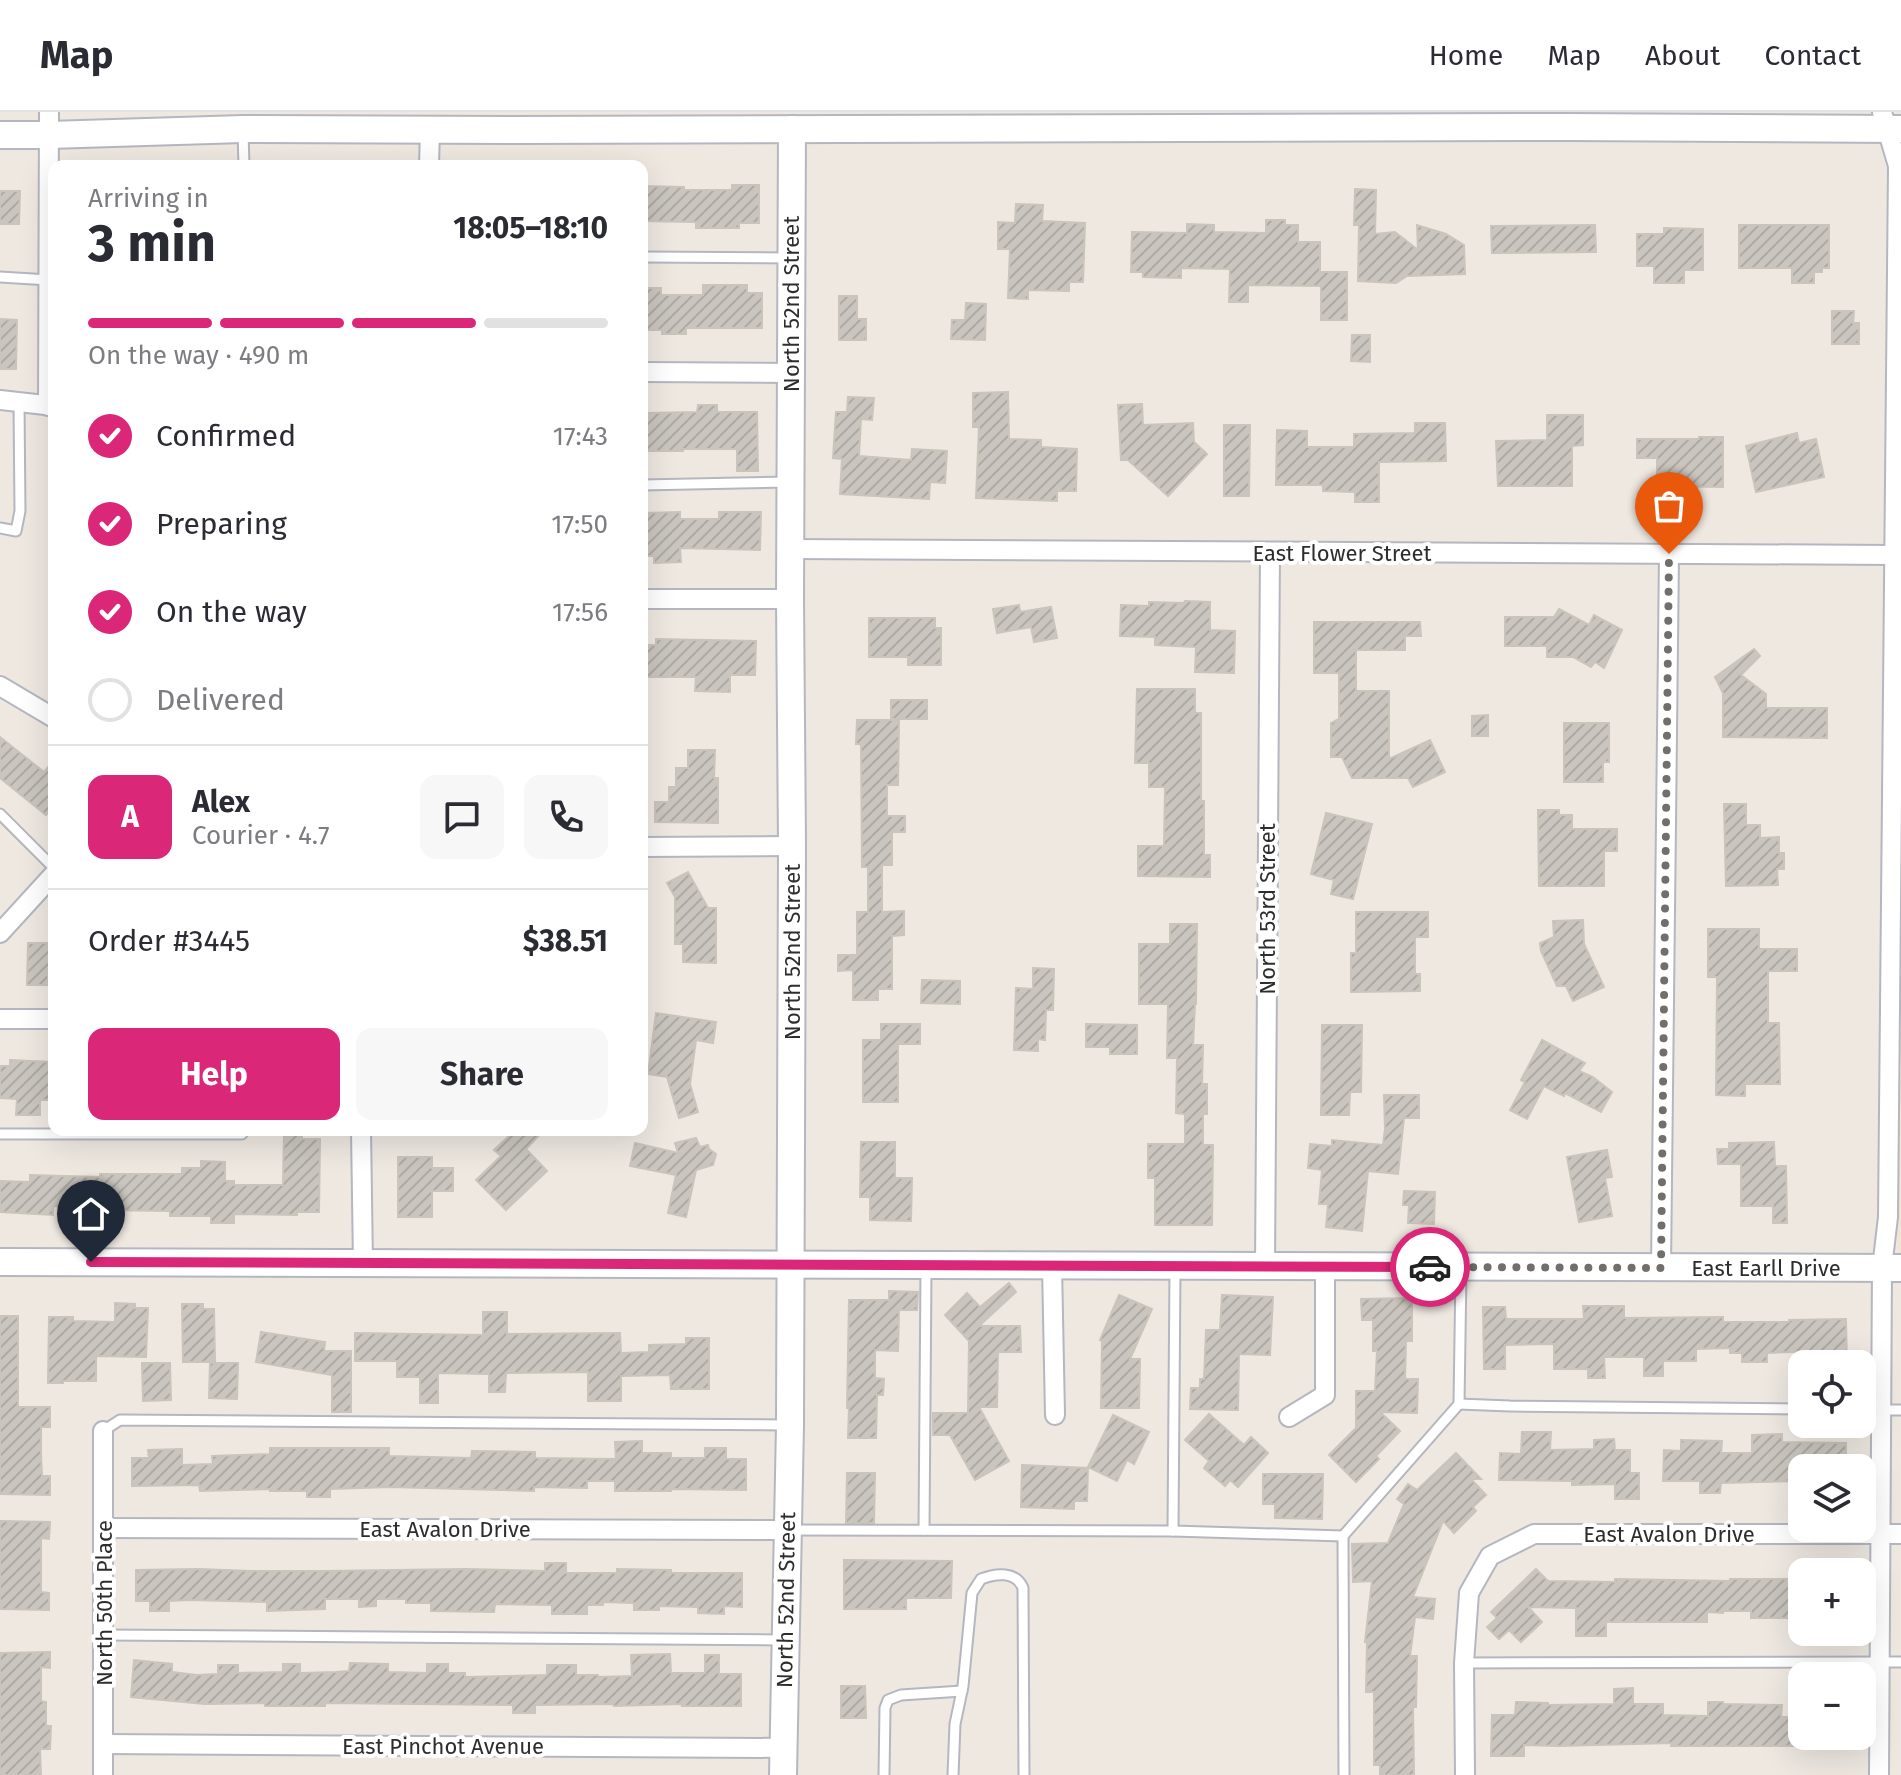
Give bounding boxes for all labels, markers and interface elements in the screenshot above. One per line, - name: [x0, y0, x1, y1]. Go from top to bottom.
- text: Map: [40, 32, 113, 78]
- text: Home: [1429, 39, 1503, 72]
- text: Map: [1547, 39, 1601, 72]
- text: About: [1645, 39, 1720, 72]
- text: Contact: [1764, 39, 1861, 72]
- text: Arriving in: [88, 183, 209, 214]
- text: 18:05–18:10: [453, 210, 608, 246]
- text: 3 min: [88, 212, 216, 275]
- street label: North 52nd Street: [778, 216, 805, 392]
- text: On the way · 490 m: [88, 340, 309, 371]
- icon: check: [88, 414, 132, 458]
- text: Confirmed: [156, 418, 296, 454]
- text: 17:43: [553, 421, 608, 452]
- pin: [1635, 472, 1703, 554]
- icon: bag: [1647, 484, 1691, 528]
- icon: check: [88, 502, 132, 546]
- text: Preparing: [156, 506, 287, 542]
- text: 17:50: [551, 509, 608, 540]
- street label: East Flower Street: [1253, 540, 1431, 567]
- icon: check: [88, 590, 132, 634]
- text: On the way: [156, 594, 307, 630]
- text: 17:56: [552, 597, 608, 628]
- text: Delivered: [156, 682, 285, 718]
- button: chat: [420, 775, 504, 859]
- button: phone: [524, 775, 608, 859]
- text: Alex: [192, 784, 250, 820]
- text: A: [121, 799, 139, 835]
- text: Courier · 4.7: [192, 820, 330, 851]
- street label: North 53rd Street: [1254, 823, 1281, 995]
- street label: North 52nd Street: [779, 864, 806, 1040]
- text: Order #3445: [88, 923, 250, 959]
- text: $38.51: [523, 923, 608, 959]
- button: Help: [88, 1028, 340, 1120]
- button: Share: [356, 1028, 608, 1120]
- pin: [57, 1180, 125, 1262]
- icon: home: [69, 1192, 113, 1236]
- courier: [1390, 1227, 1470, 1307]
- icon: car: [1408, 1245, 1452, 1289]
- street label: East Earll Drive: [1691, 1255, 1841, 1282]
- map controls: [1788, 1350, 1876, 1750]
- button: locate: [1788, 1350, 1876, 1438]
- button: layers: [1788, 1454, 1876, 1542]
- street label: North 52nd Street: [771, 1512, 801, 1688]
- street label: East Avalon Drive: [359, 1516, 531, 1543]
- street label: North 50th Place: [91, 1520, 118, 1686]
- street label: East Avalon Drive: [1583, 1521, 1755, 1548]
- button: +: [1788, 1558, 1876, 1646]
- button: −: [1788, 1662, 1876, 1750]
- street label: East Pinchot Avenue: [342, 1733, 544, 1760]

